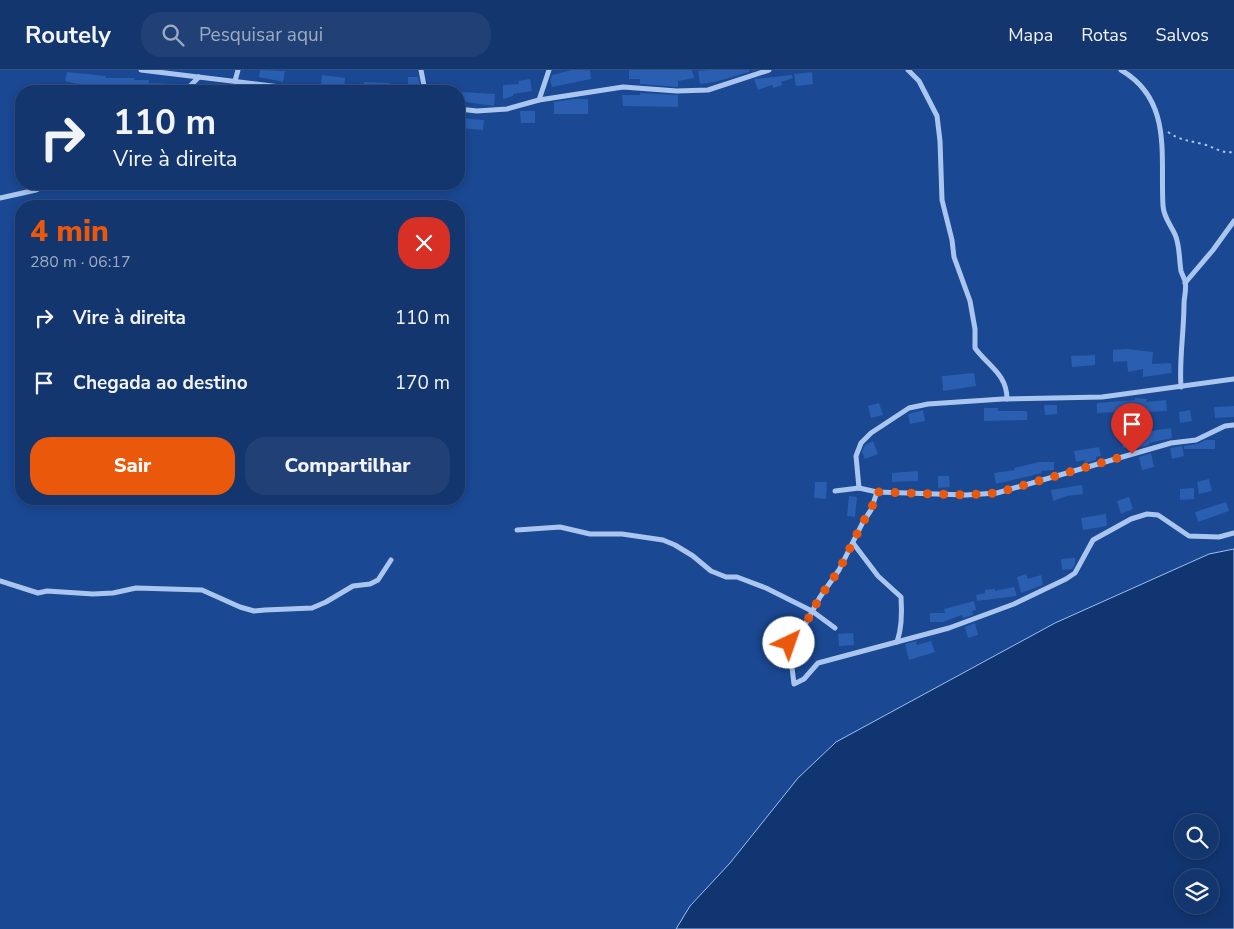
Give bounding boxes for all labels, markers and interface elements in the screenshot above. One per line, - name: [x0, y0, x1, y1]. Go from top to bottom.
- search box: [141, 12, 491, 57]
- text: Routely: [25, 19, 111, 51]
- icon: search: [159, 21, 187, 49]
- text: Pesquisar aqui: [199, 22, 323, 48]
- text: Mapa: [1008, 23, 1053, 47]
- text: Rotas: [1081, 23, 1127, 47]
- text: Salvos: [1155, 23, 1209, 47]
- text: 110 m: [113, 99, 216, 146]
- icon: right: [30, 105, 95, 170]
- text: Vire à direita: [113, 144, 238, 174]
- text: 4 min: [30, 211, 109, 252]
- button: close: [398, 217, 450, 269]
- text: 280 m · 06:17: [30, 251, 131, 273]
- icon: right: [30, 304, 58, 332]
- text: Vire à direita: [73, 305, 186, 331]
- text: 110 m: [395, 305, 450, 331]
- icon: arrive: [30, 369, 58, 397]
- text: Chegada ao destino: [73, 370, 248, 396]
- text: 170 m: [395, 370, 450, 396]
- pin: [1111, 403, 1153, 454]
- icon: arrive: [1118, 410, 1146, 438]
- button: Sair: [30, 437, 235, 495]
- button: Compartilhar: [245, 437, 450, 495]
- position arrow: [762, 616, 814, 668]
- map controls: [1174, 814, 1219, 914]
- button: search: [1174, 814, 1219, 859]
- button: layers: [1174, 869, 1219, 914]

